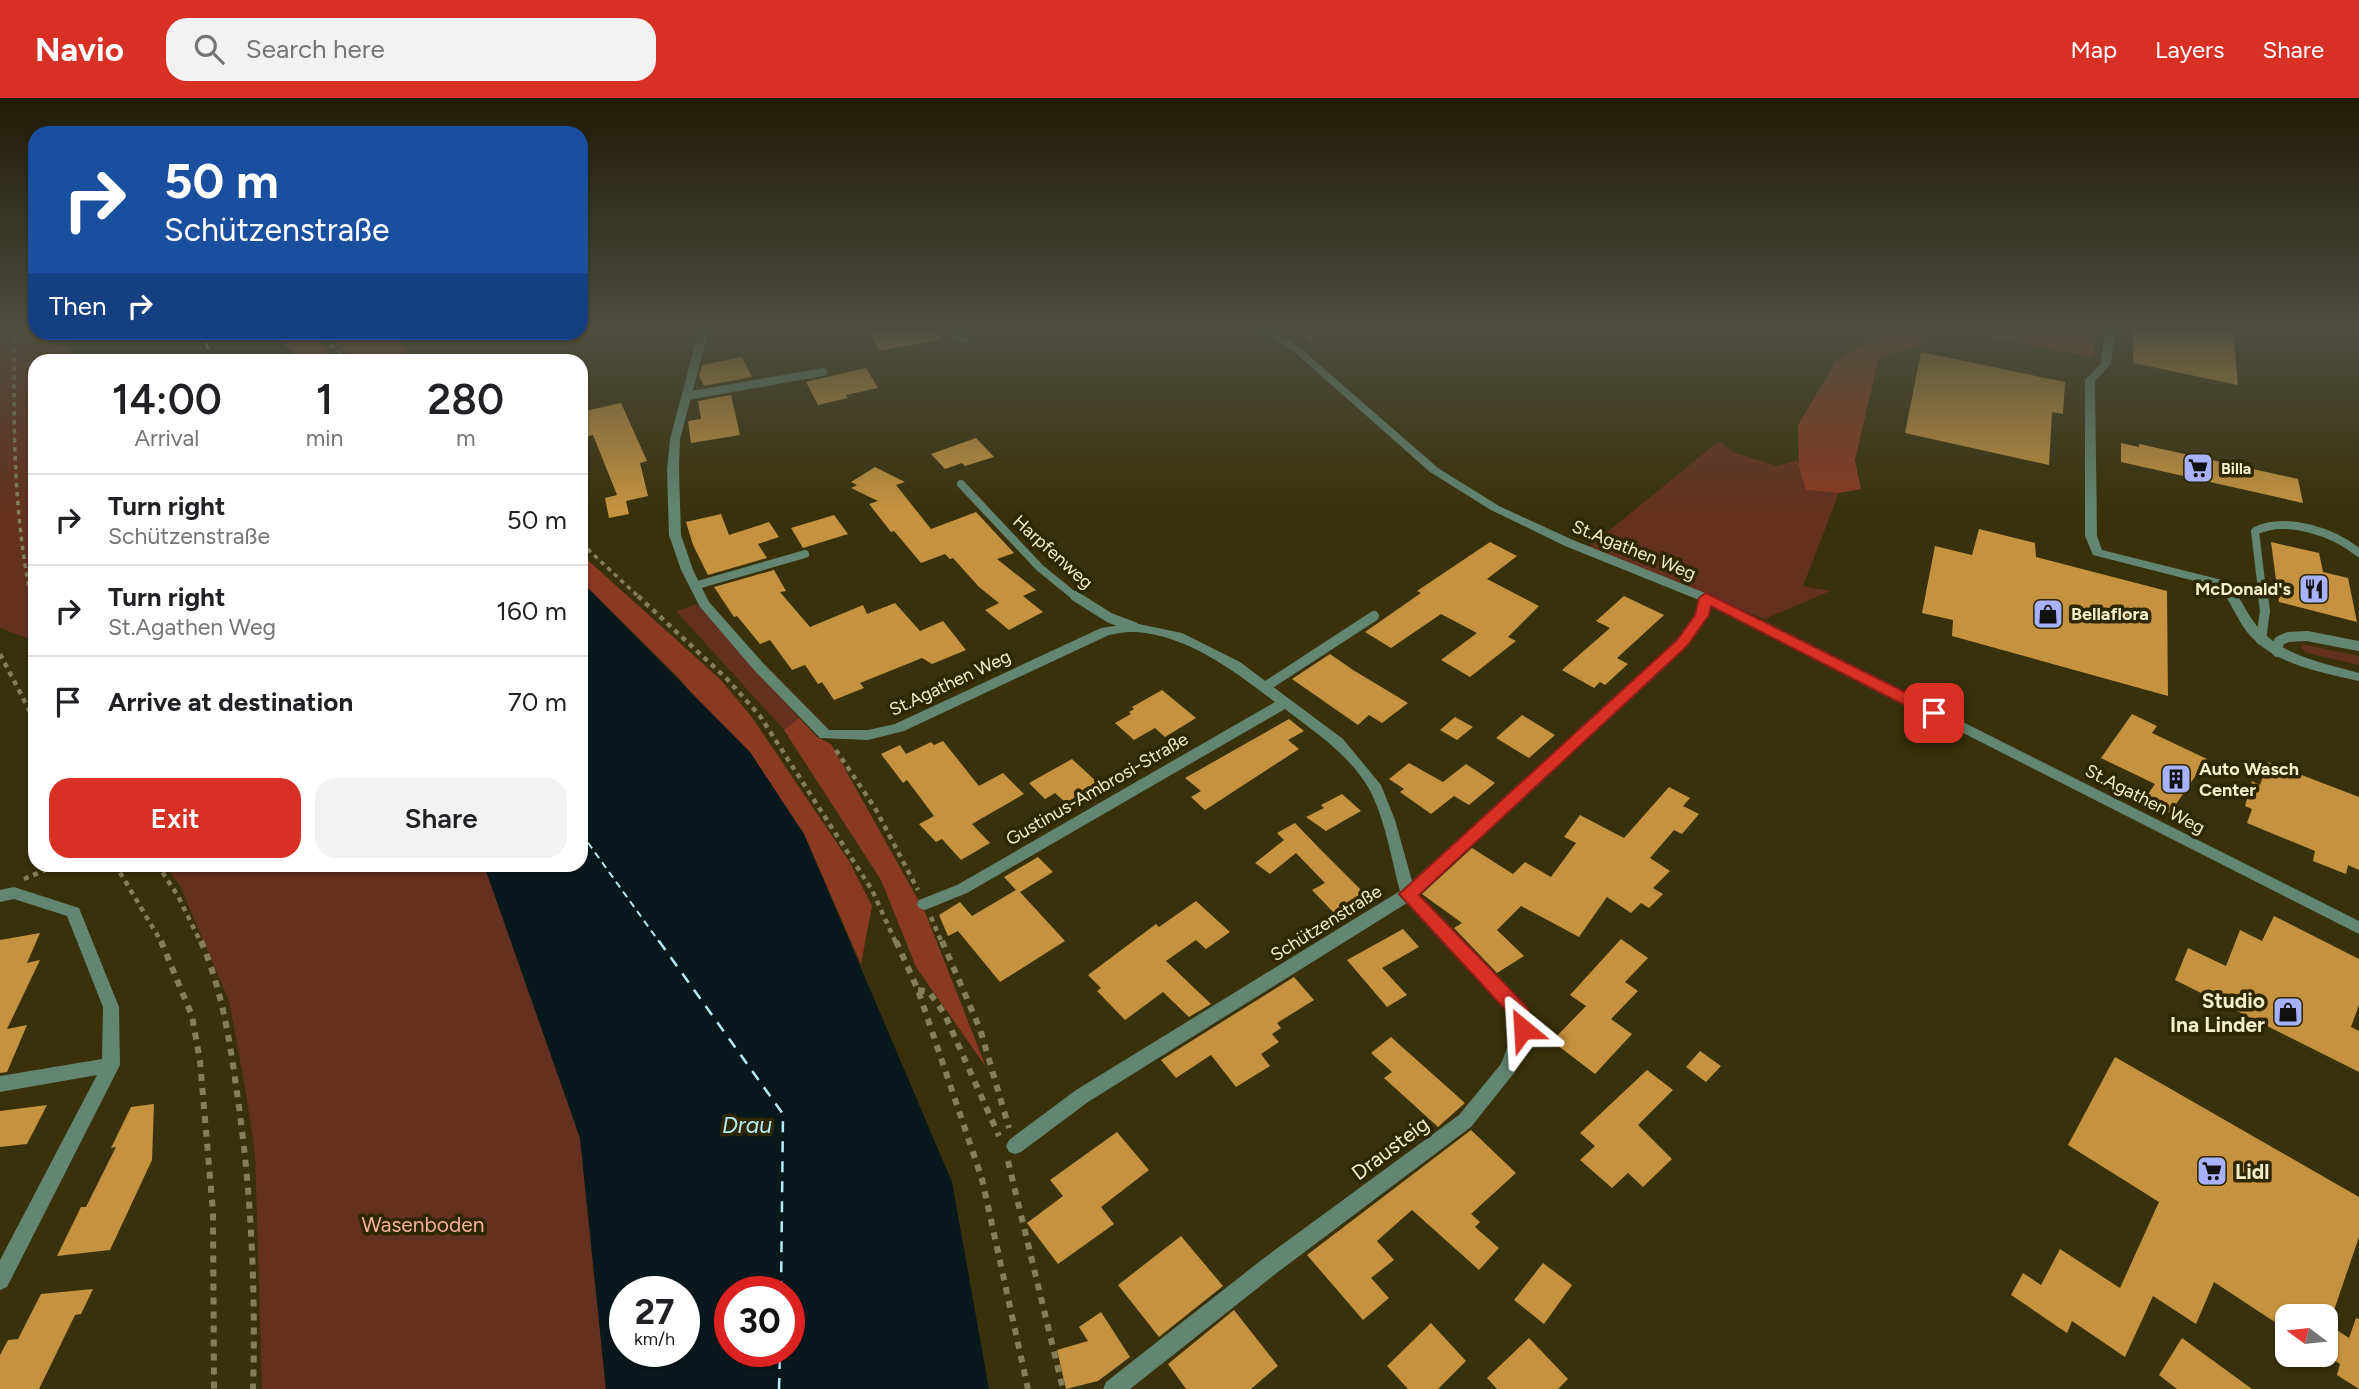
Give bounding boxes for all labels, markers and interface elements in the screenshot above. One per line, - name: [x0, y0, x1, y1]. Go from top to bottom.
- search box: [166, 18, 656, 81]
- text: Navio: [35, 30, 124, 69]
- icon: search: [190, 30, 228, 68]
- text: Search here: [246, 33, 385, 65]
- text: Map: [2070, 35, 2117, 64]
- text: Layers: [2155, 35, 2224, 64]
- text: Share: [2262, 35, 2324, 64]
- text: 50 m: [164, 151, 279, 210]
- icon: right: [49, 154, 140, 245]
- text: Schützenstraße: [164, 211, 389, 249]
- icon: right: [121, 287, 159, 325]
- text: Then: [49, 290, 107, 322]
- text: 14:00: [112, 374, 222, 425]
- text: 1: [316, 374, 333, 425]
- text: 280: [427, 374, 504, 425]
- text: Arrival: [134, 424, 199, 452]
- text: min: [306, 424, 343, 452]
- text: m: [456, 424, 475, 452]
- supermarket icon: Billa: [2181, 451, 2215, 485]
- place label: Billa: [2221, 459, 2251, 478]
- text: Turn right: [108, 490, 225, 522]
- icon: right: [49, 501, 87, 539]
- text: 50 m: [507, 504, 567, 536]
- street label: Harpfenweg: [1008, 510, 1098, 594]
- street label: St.Agathen Weg: [1569, 515, 1699, 585]
- text: Schützenstraße: [108, 522, 270, 550]
- restaurant icon: McDonald's: [2297, 572, 2331, 606]
- place label: McDonald's: [2195, 578, 2292, 600]
- text: Turn right: [108, 581, 225, 613]
- icon: right: [49, 592, 87, 630]
- text: 160 m: [496, 595, 567, 627]
- shop icon: Bellaflora: [2031, 597, 2065, 631]
- place label: Bellaflora: [2071, 603, 2149, 625]
- text: St.Agathen Weg: [108, 613, 276, 641]
- street label: St.Agathen Weg: [886, 645, 1014, 721]
- icon: arrive: [49, 683, 87, 721]
- pin: [1904, 683, 1964, 743]
- text: Arrive at destination: [108, 686, 353, 718]
- text: 70 m: [508, 686, 567, 718]
- icon: arrive: [1915, 694, 1953, 732]
- street label: Gustinus-Ambrosi-Straße: [1002, 728, 1192, 850]
- place label: Auto Wasch Center: [2199, 758, 2299, 801]
- street label: St.Agathen Weg: [2081, 759, 2209, 839]
- building icon: Auto Wasch Center: [2159, 762, 2193, 796]
- button: Exit: [49, 778, 301, 858]
- button: Share: [315, 778, 567, 858]
- street label: Schützenstraße: [1266, 880, 1386, 966]
- place label: Studio Ina Linder: [2170, 988, 2265, 1037]
- position arrow: [1486, 992, 1560, 1066]
- shop icon: Studio Ina Linder: [2271, 995, 2305, 1029]
- water label: Drau: [722, 1111, 772, 1139]
- street label: Drausteig: [1346, 1111, 1434, 1185]
- supermarket icon: Lidl: [2195, 1154, 2229, 1188]
- place label: Lidl: [2235, 1159, 2269, 1184]
- park label: Wasenboden: [362, 1212, 484, 1237]
- speed limit sign: 30: [714, 1276, 805, 1367]
- text: 27: [635, 1291, 674, 1333]
- north arrow: [2275, 1304, 2338, 1367]
- map controls: [2275, 1304, 2338, 1367]
- text: km/h: [634, 1328, 675, 1350]

